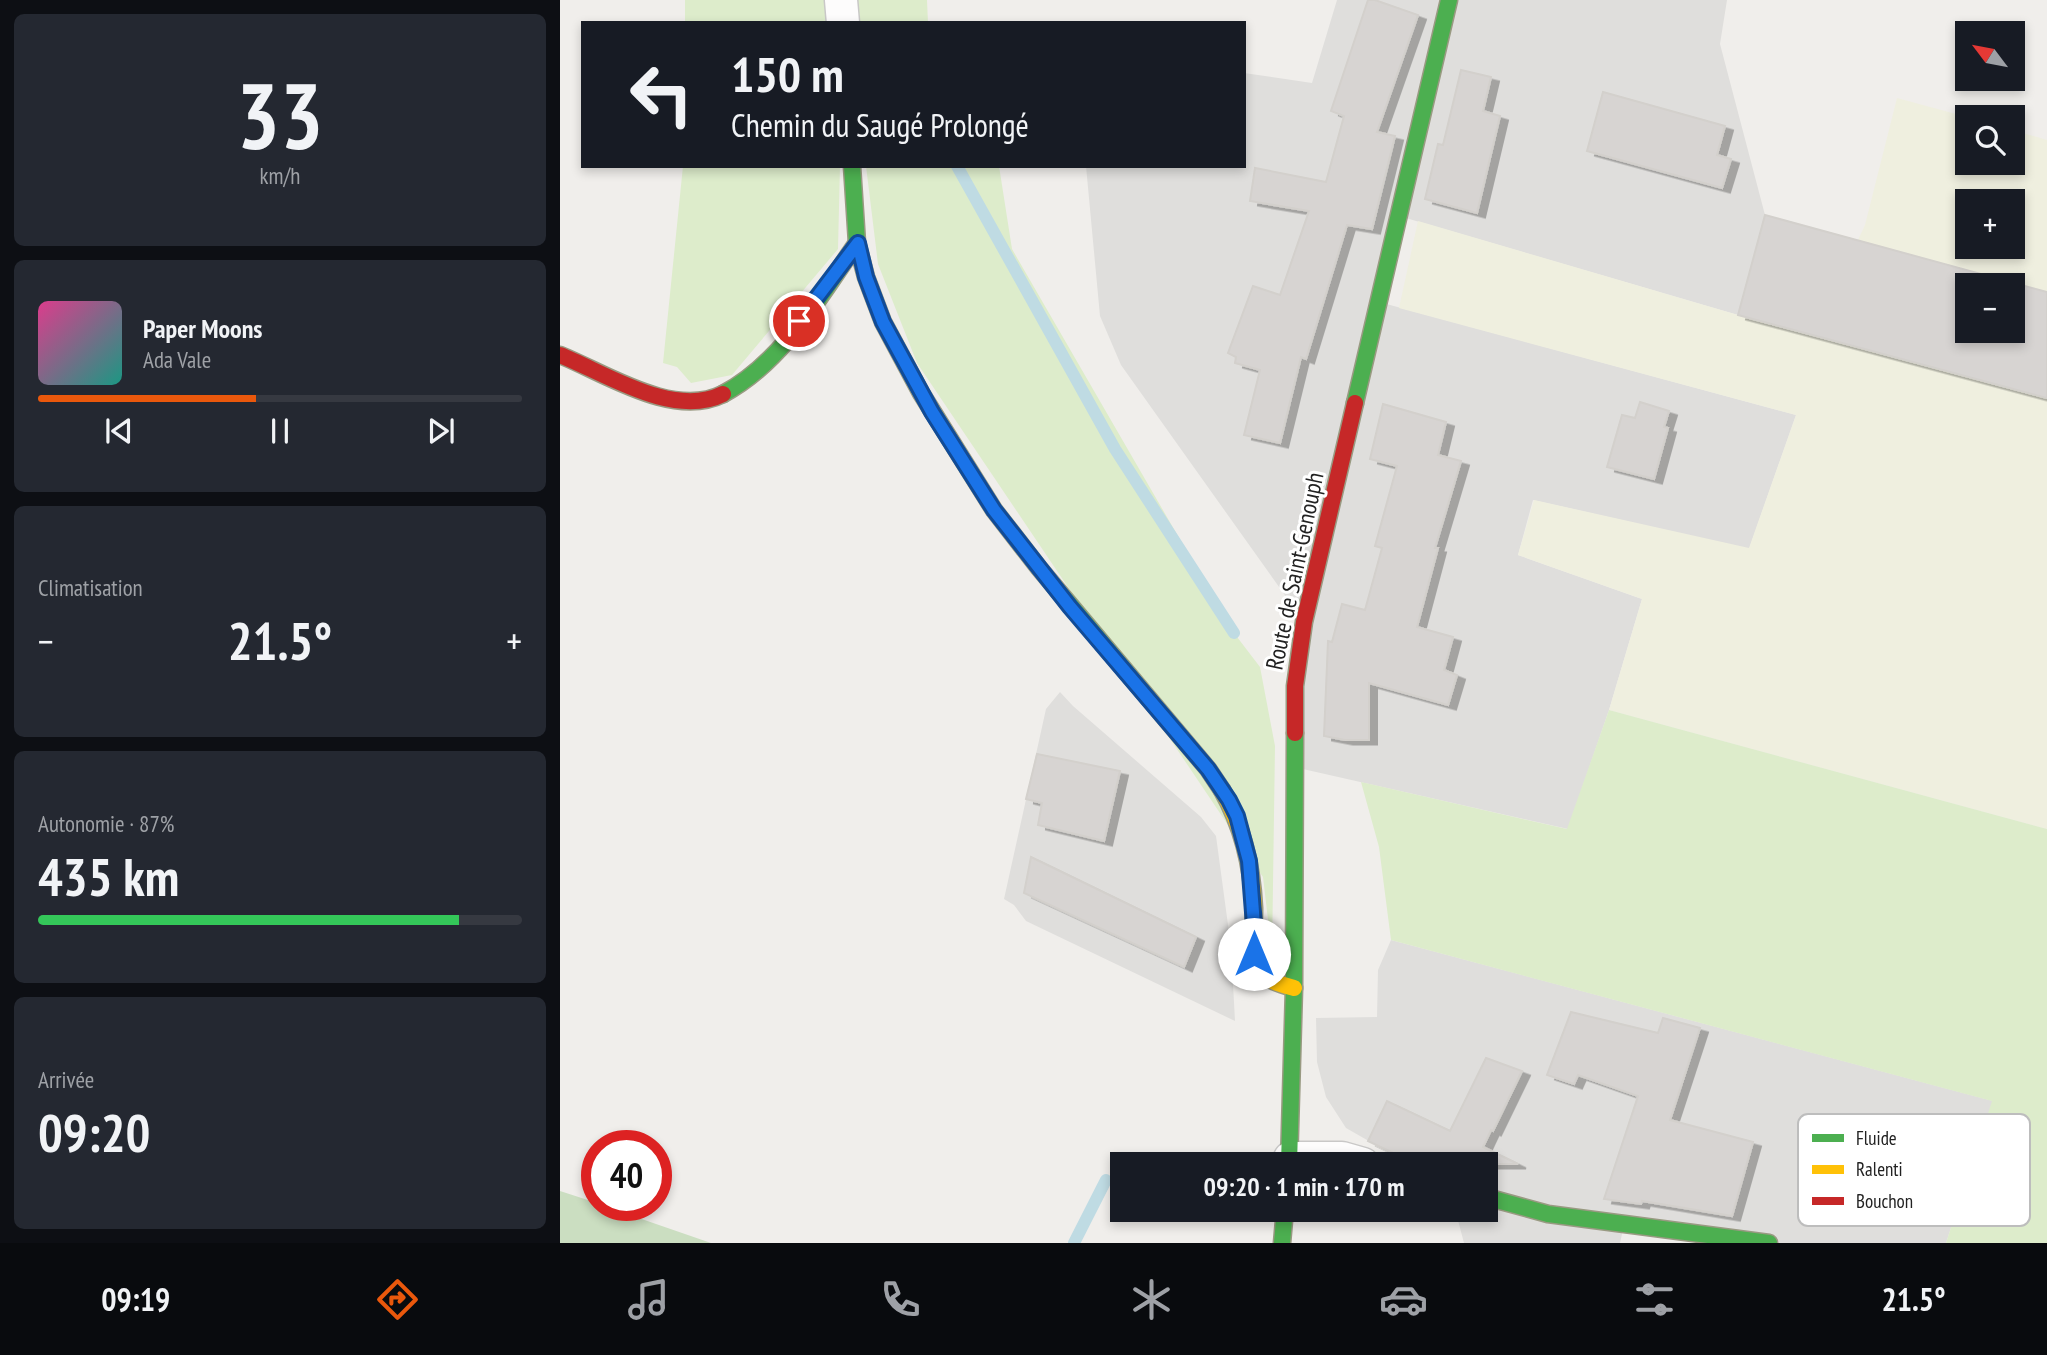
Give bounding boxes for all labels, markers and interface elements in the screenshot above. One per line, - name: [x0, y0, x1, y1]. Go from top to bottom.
- north arrow: [1955, 21, 2025, 91]
- map controls: [1955, 21, 2025, 343]
- text: 150 m: [731, 42, 844, 106]
- icon: left: [616, 49, 707, 140]
- text: 33: [237, 56, 324, 174]
- text: Chemin du Saugé Prolongé: [731, 104, 1029, 146]
- button: search: [1955, 105, 2025, 175]
- text: km/h: [260, 161, 300, 190]
- button: +: [1955, 189, 2025, 259]
- button: −: [1955, 273, 2025, 343]
- pin: [769, 291, 829, 351]
- icon: arrive: [780, 302, 818, 340]
- text: Paper Moons: [143, 312, 262, 345]
- text: Ada Vale: [143, 345, 211, 374]
- icon: previous: [100, 412, 138, 450]
- icon: pause: [261, 412, 299, 450]
- icon: next: [422, 412, 460, 450]
- street label: Route de Saint-Genouph: [1258, 469, 1331, 672]
- text: Climatisation: [38, 573, 143, 602]
- text: 21.5°: [228, 607, 332, 674]
- text: −: [38, 616, 54, 665]
- text: +: [506, 616, 522, 665]
- text: Autonomie · 87%: [38, 809, 174, 838]
- text: 435 km: [38, 843, 179, 910]
- position arrow: [1217, 917, 1291, 991]
- text: Arrivée: [38, 1065, 94, 1094]
- text: 09:20: [38, 1099, 150, 1166]
- legend: [1798, 1114, 2030, 1226]
- text: Fluide: [1856, 1126, 1897, 1150]
- speed limit sign: 40: [581, 1130, 672, 1221]
- text: Ralenti: [1856, 1157, 1903, 1181]
- text: 09:20 · 1 min · 170 m: [1204, 1170, 1404, 1203]
- text: Bouchon: [1856, 1189, 1913, 1213]
- icon: directions: [373, 1275, 422, 1324]
- icon: music: [624, 1275, 673, 1324]
- icon: phone: [876, 1275, 925, 1324]
- icon: climate: [1127, 1275, 1176, 1324]
- icon: car: [1379, 1275, 1428, 1324]
- icon: filters: [1630, 1275, 1679, 1324]
- text: 09:19: [101, 1278, 170, 1320]
- text: 21.5°: [1881, 1278, 1946, 1320]

